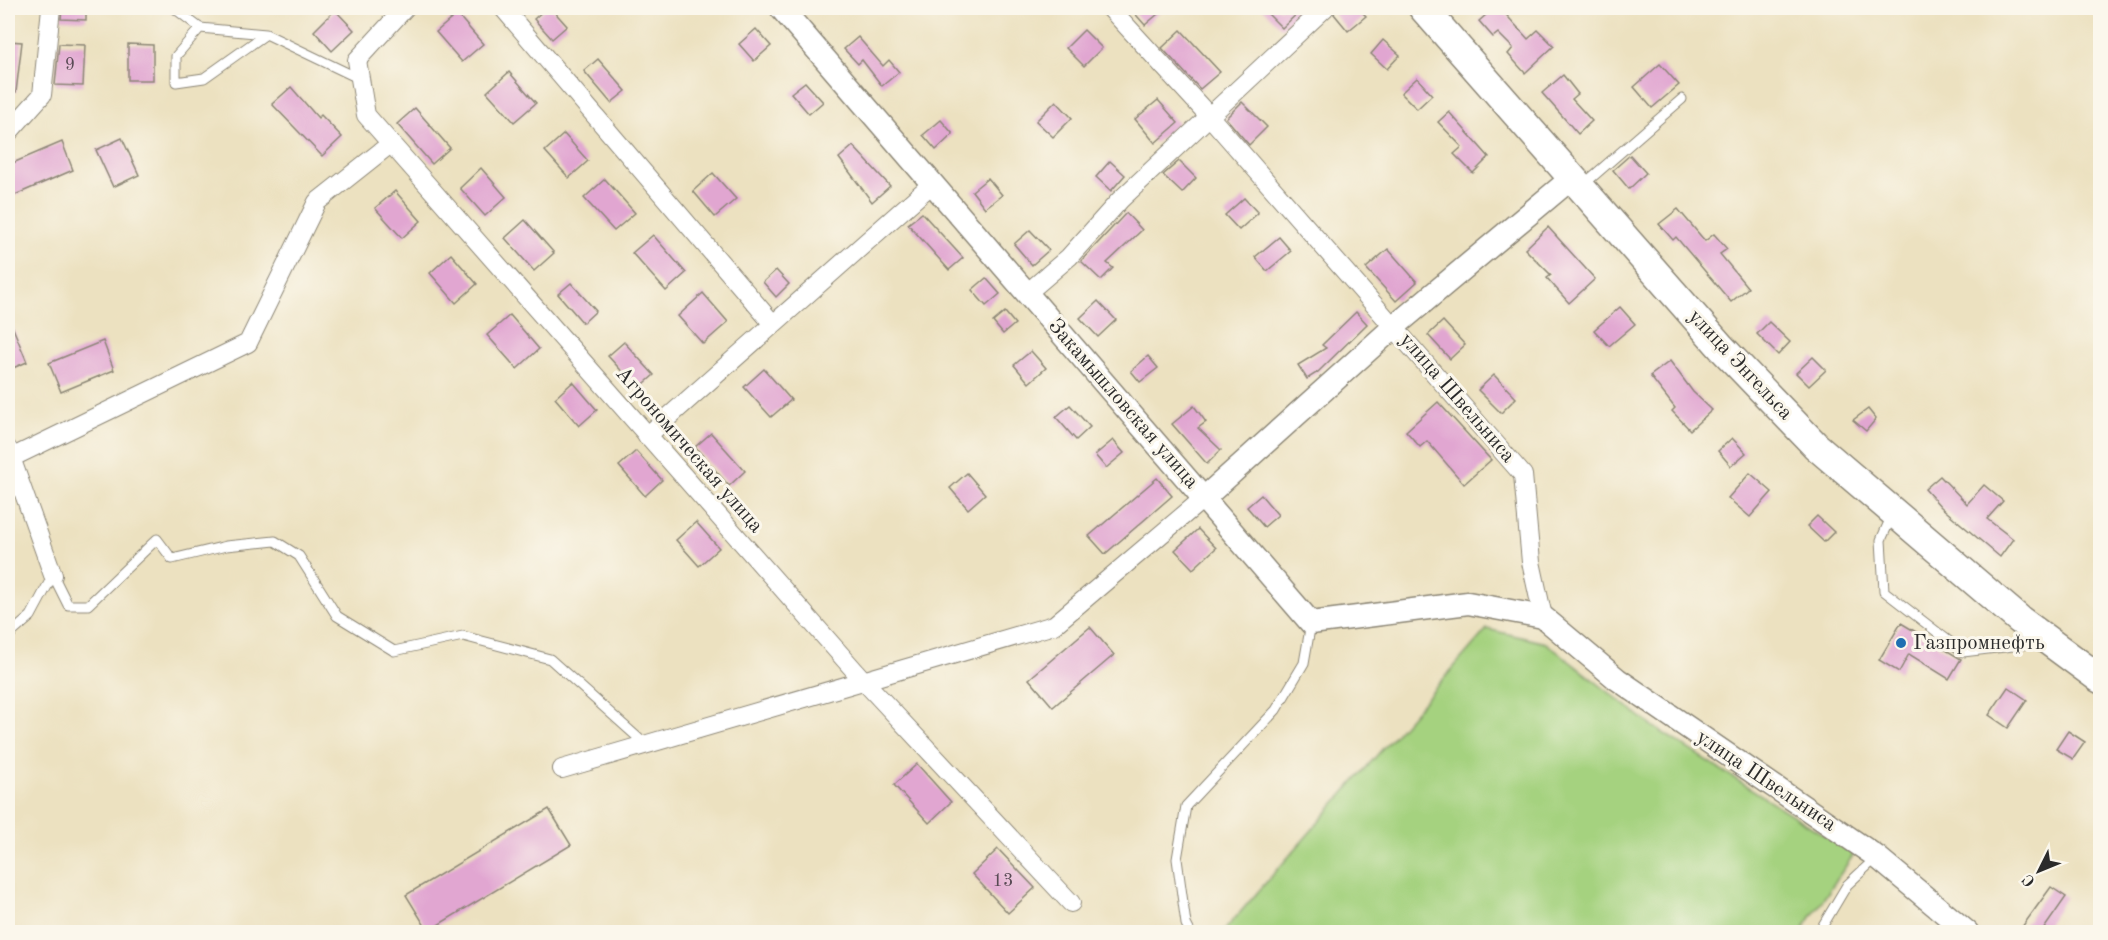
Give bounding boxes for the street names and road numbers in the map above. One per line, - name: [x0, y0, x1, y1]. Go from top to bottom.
- street label: улица Энгельса: [1684, 306, 1796, 424]
- street label: Закамышловская улица: [1044, 315, 1202, 493]
- street label: улица Швельниса: [1395, 329, 1519, 467]
- street label: Агрономическая улица: [611, 363, 767, 537]
- street label: улица Швельниса: [1692, 726, 1840, 836]

